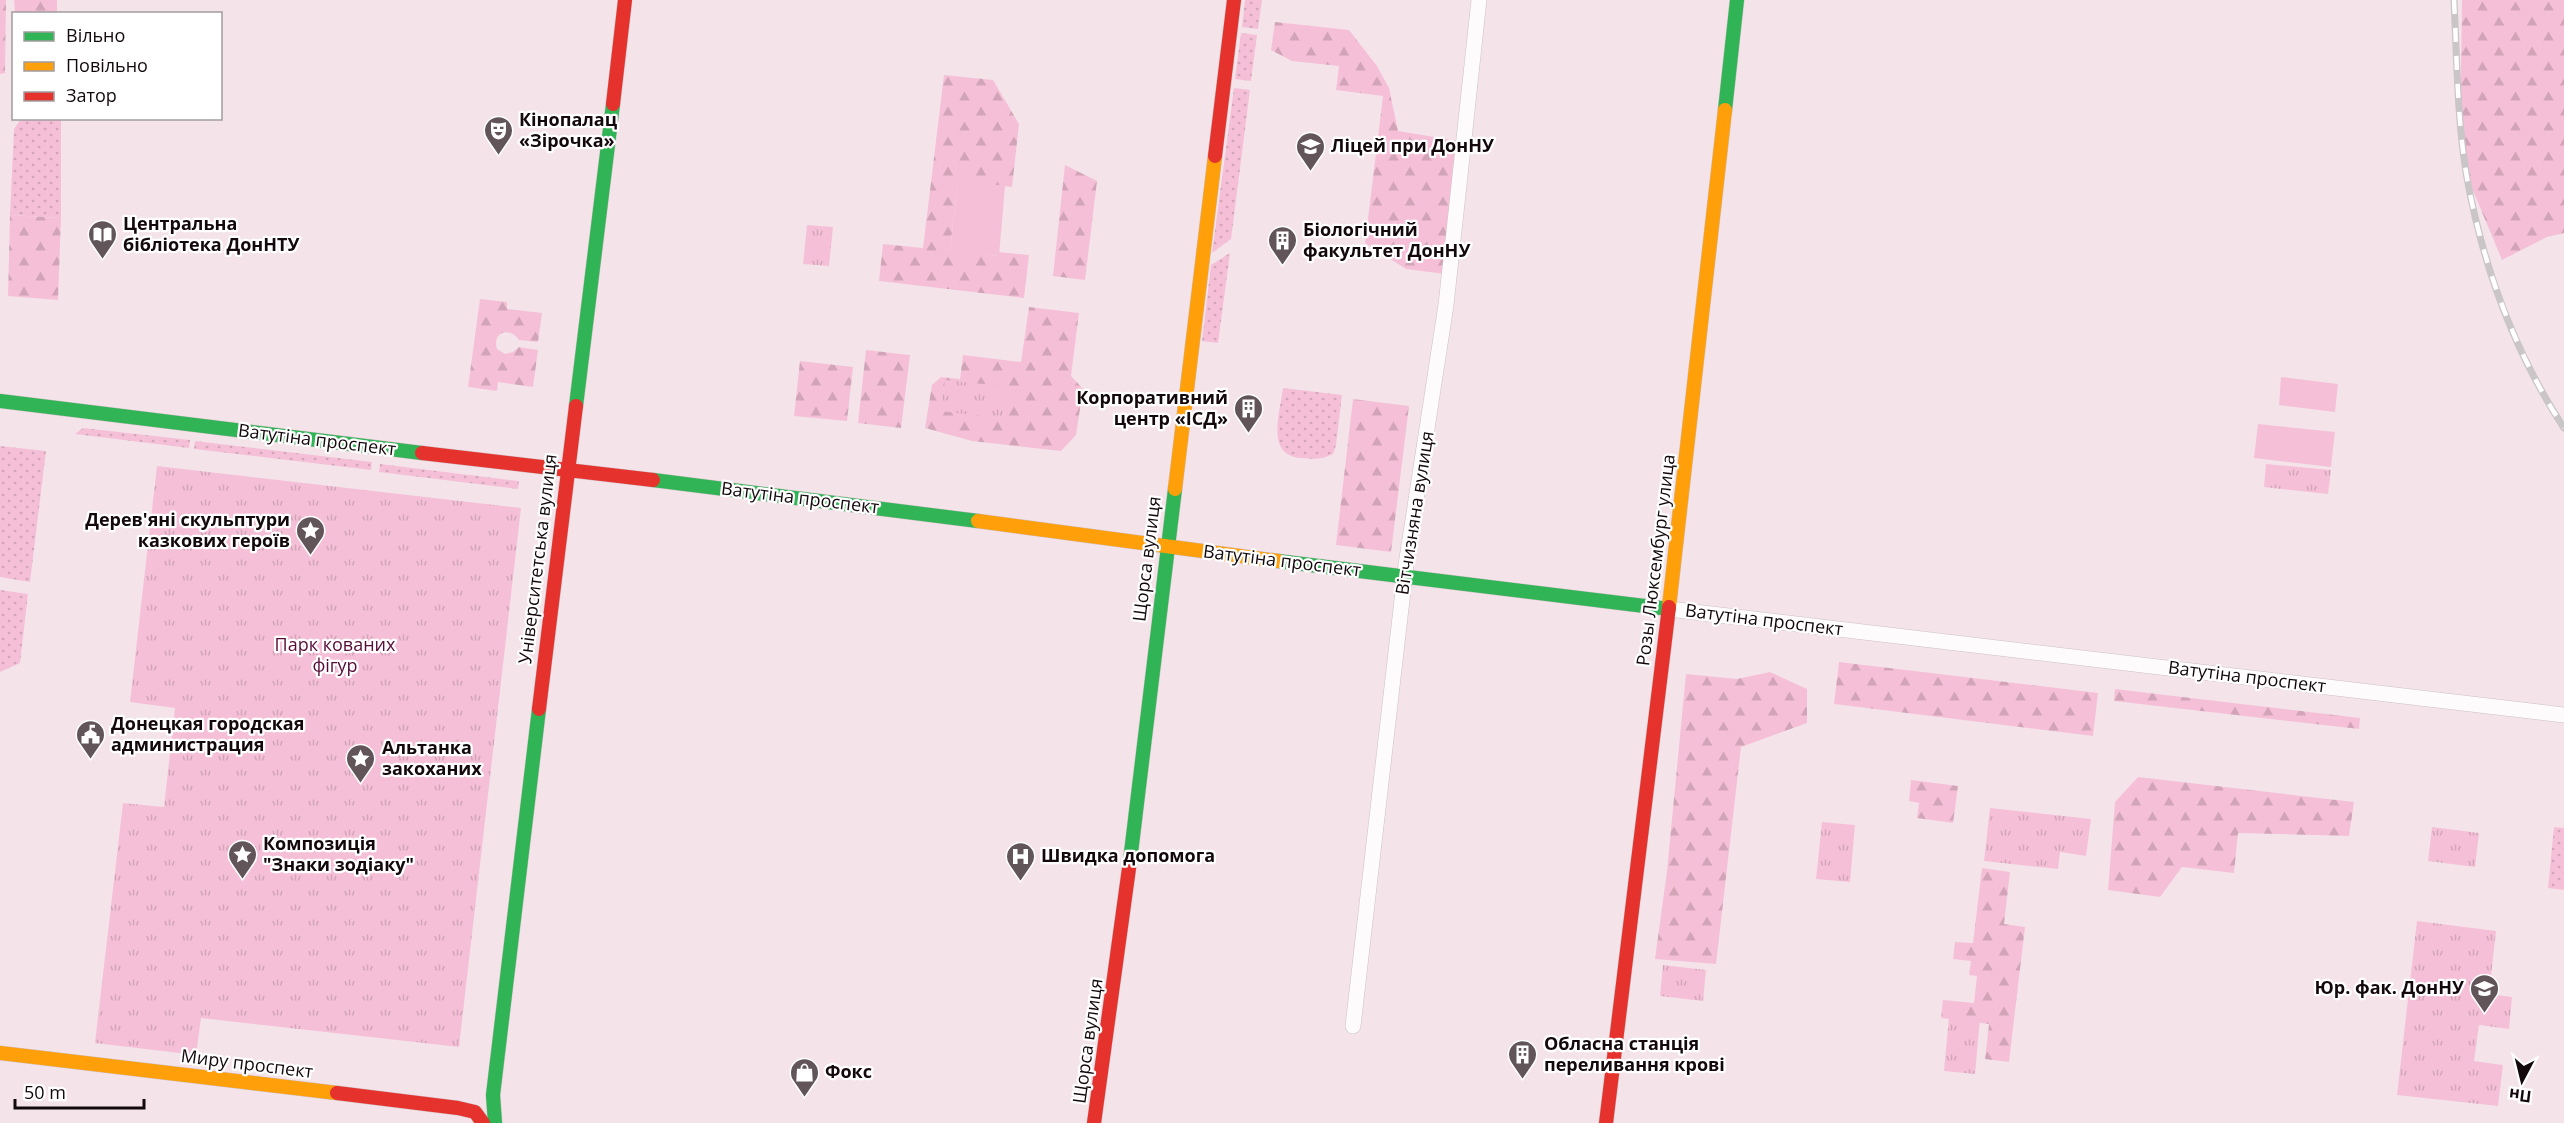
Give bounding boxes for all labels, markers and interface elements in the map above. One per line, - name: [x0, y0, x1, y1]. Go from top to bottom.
- legend: [12, 12, 222, 120]
- text: Вільно: [66, 23, 125, 47]
- text: Повільно: [66, 53, 148, 77]
- text: Затор: [66, 83, 117, 107]
- place label: Кінопалац «Зірочка»: [519, 107, 618, 152]
- theatre icon: Кінопалац «Зірочка»: [482, 114, 514, 156]
- school or university icon: Ліцей при ДонНУ: [1294, 130, 1326, 172]
- place label: Ліцей при ДонНУ: [1331, 133, 1494, 157]
- place label: Центральна бібліотека ДонНТУ: [123, 211, 299, 256]
- place label: Біологічний факультет ДонНУ: [1303, 217, 1470, 262]
- library icon: Центральна бібліотека ДонНТУ: [86, 218, 118, 260]
- building icon: Біологічний факультет ДонНУ: [1266, 224, 1298, 266]
- place label: Корпоративний центр «ІСД»: [1076, 385, 1228, 430]
- building icon: Корпоративний центр «ІСД»: [1233, 392, 1265, 434]
- street label: Ватутіна проспект: [237, 417, 398, 461]
- street label: Вітчизняна вулиця: [1389, 429, 1439, 596]
- street label: Університетська вулиця: [512, 453, 562, 665]
- street label: Розы Люксембург улица: [1630, 453, 1680, 667]
- street label: Ватутіна проспект: [720, 475, 881, 519]
- street label: Щорса вулиця: [1126, 495, 1166, 623]
- place label: Дерев'яні скульптури казкових героїв: [85, 507, 290, 552]
- place icon: Дерев'яні скульптури казкових героїв: [295, 514, 327, 556]
- street label: Ватутіна проспект: [1202, 538, 1363, 582]
- street label: Ватутіна проспект: [1684, 597, 1845, 641]
- park label: Парк кованих фігур: [275, 632, 396, 677]
- street label: Ватутіна проспект: [2167, 654, 2328, 698]
- place label: Донецкая городская администрация: [111, 711, 304, 756]
- public building icon: Донецкая городская администрация: [74, 718, 106, 760]
- place label: Альтанка закоханих: [382, 735, 482, 780]
- place icon: Альтанка закоханих: [345, 742, 377, 784]
- place label: Композиція "Знаки зодіаку": [263, 831, 414, 876]
- place icon: Композиція "Знаки зодіаку": [226, 838, 258, 880]
- hospital icon: Швидка допомога: [1004, 840, 1036, 882]
- place label: Швидка допомога: [1041, 843, 1215, 867]
- school or university icon: Юр. фак. ДонНУ: [2469, 972, 2501, 1014]
- place label: Юр. фак. ДонНУ: [2315, 975, 2464, 999]
- street label: Щорса вулиця: [1066, 977, 1108, 1105]
- place label: Обласна станція переливання крові: [1544, 1031, 1725, 1076]
- building icon: Обласна станція переливання крові: [1507, 1038, 1539, 1080]
- street label: Миру проспект: [180, 1043, 315, 1083]
- north arrow: [2492, 1051, 2552, 1111]
- shop icon: Фокс: [788, 1056, 820, 1098]
- place label: Фокс: [825, 1059, 872, 1083]
- scale bar: [15, 1072, 144, 1110]
- text: 50 m: [24, 1080, 66, 1104]
- text: Пн: [2508, 1084, 2533, 1108]

